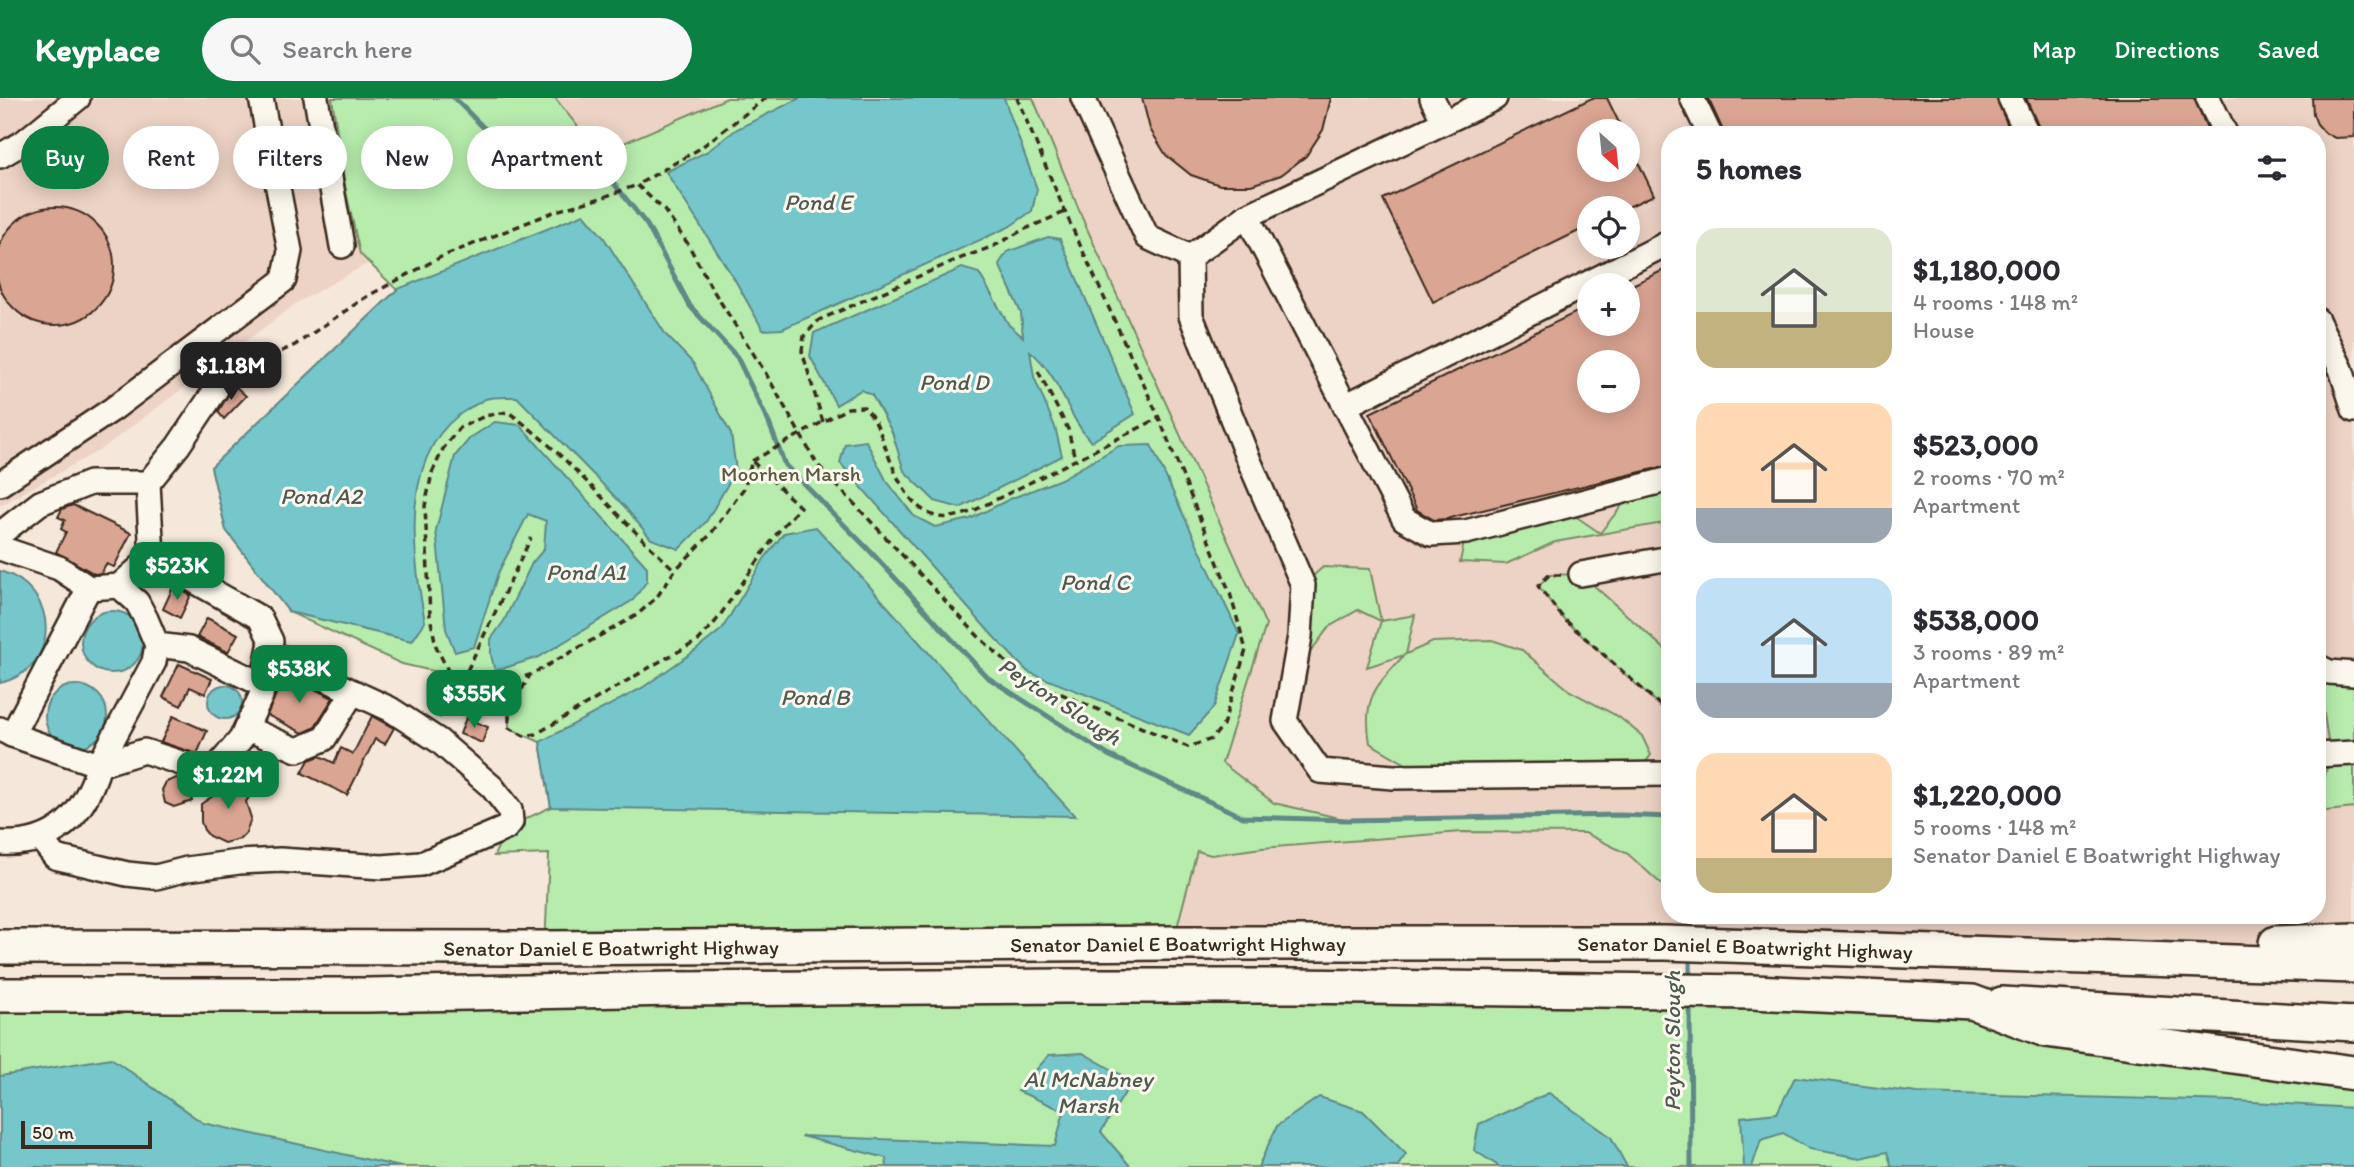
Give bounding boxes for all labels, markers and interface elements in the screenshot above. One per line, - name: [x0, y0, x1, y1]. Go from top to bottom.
- search box: [202, 18, 692, 81]
- text: Keyplace: [35, 30, 160, 69]
- icon: search: [226, 30, 264, 68]
- text: Search here: [282, 33, 413, 65]
- text: Map: [2032, 35, 2076, 64]
- text: Directions: [2114, 35, 2220, 64]
- text: Saved: [2258, 35, 2319, 64]
- north arrow: [1577, 119, 1640, 182]
- map controls: [1577, 119, 1640, 413]
- chip: Buy: [21, 126, 109, 189]
- chip: Rent: [123, 126, 219, 189]
- chip: Filters: [233, 126, 347, 189]
- chip: New: [361, 126, 453, 189]
- chip: Apartment: [467, 126, 627, 189]
- icon: filters: [2253, 149, 2291, 187]
- text: 5 homes: [1696, 150, 1802, 187]
- water label: Pond E: [784, 188, 855, 216]
- button: locate: [1577, 196, 1640, 259]
- text: $1,180,000: [1913, 251, 2061, 288]
- icon: home: [1752, 256, 1836, 340]
- button: +: [1577, 273, 1640, 336]
- text: 4 rooms · 148 m²: [1913, 288, 2078, 316]
- text: House: [1913, 316, 1975, 344]
- pin: $1.18M: [174, 342, 288, 402]
- button: −: [1577, 350, 1640, 413]
- text: $1.18M: [196, 351, 266, 379]
- water label: Pond D: [919, 368, 991, 396]
- text: $523,000: [1913, 426, 2039, 463]
- icon: home: [1752, 431, 1836, 515]
- park label: Moorhen Marsh: [721, 461, 861, 486]
- text: 2 rooms · 70 m²: [1913, 463, 2065, 491]
- water label: Pond A2: [280, 482, 364, 510]
- text: Apartment: [1913, 491, 2020, 519]
- pin: $523K: [128, 542, 226, 602]
- text: $523K: [145, 551, 209, 579]
- water label: Pond A1: [546, 558, 626, 586]
- water label: Pond C: [1060, 568, 1132, 596]
- text: $538,000: [1913, 601, 2039, 638]
- icon: home: [1752, 606, 1836, 690]
- text: 3 rooms · 89 m²: [1913, 638, 2064, 666]
- pin: $538K: [250, 646, 348, 705]
- water label: Peyton Slough: [993, 651, 1127, 751]
- text: $538K: [267, 654, 331, 682]
- text: Apartment: [1913, 666, 2020, 694]
- pin: $355K: [425, 670, 523, 730]
- text: $355K: [442, 679, 506, 707]
- water label: Pond B: [780, 683, 851, 711]
- pin: $1.22M: [171, 752, 285, 811]
- text: $1.22M: [193, 760, 263, 788]
- text: $1,220,000: [1913, 776, 2062, 813]
- icon: home: [1752, 781, 1836, 865]
- text: 5 rooms · 148 m²: [1913, 813, 2076, 841]
- text: Senator Daniel E Boatwright Highway: [1913, 841, 2280, 869]
- street label: Senator Daniel E Boatwright Highway: [1010, 930, 1346, 957]
- street label: Senator Daniel E Boatwright Highway: [1577, 931, 1913, 964]
- street label: Senator Daniel E Boatwright Highway: [443, 934, 779, 961]
- water label: Peyton Slough: [1658, 970, 1686, 1111]
- water label: Al McNabney Marsh: [1023, 1065, 1155, 1119]
- scale bar: [21, 1118, 152, 1150]
- text: 50 m: [32, 1121, 74, 1144]

